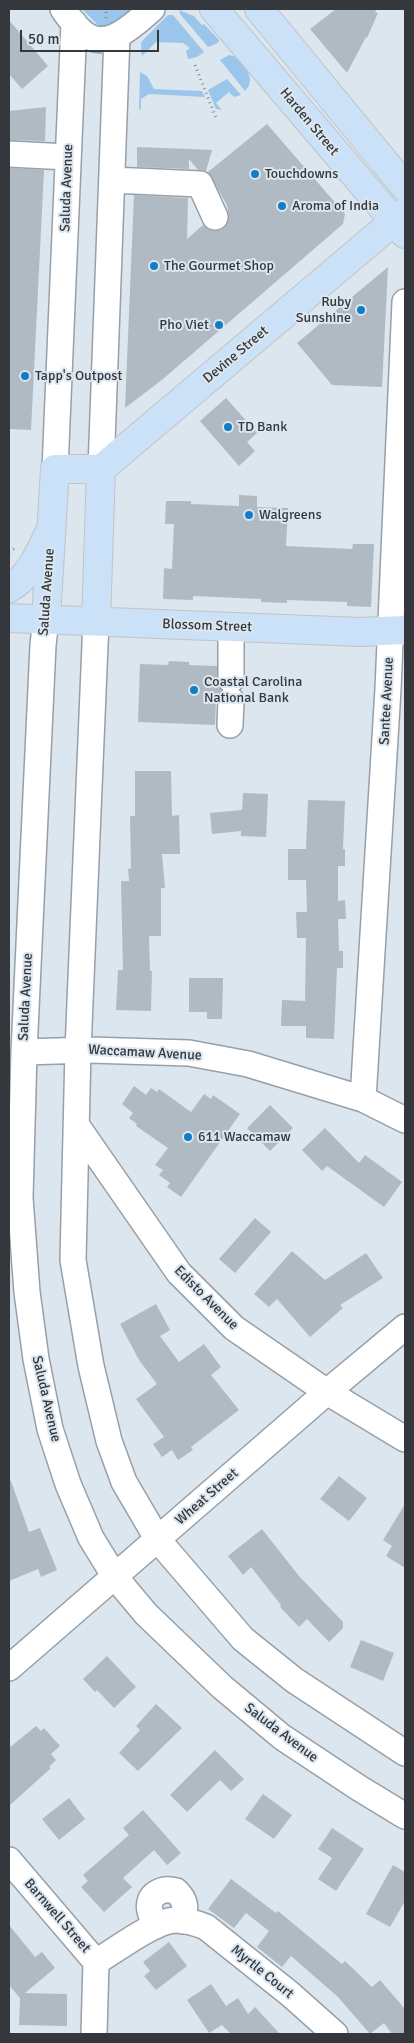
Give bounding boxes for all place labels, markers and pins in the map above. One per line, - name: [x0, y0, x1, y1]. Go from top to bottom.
- place label: Touchdowns: [265, 166, 338, 182]
- marker: Touchdowns: [249, 168, 261, 180]
- place label: Aroma of India: [292, 198, 379, 214]
- marker: Aroma of India: [276, 200, 288, 212]
- place label: The Gourmet Shop: [164, 258, 274, 274]
- marker: The Gourmet Shop: [148, 260, 160, 272]
- place label: Ruby Sunshine: [296, 294, 351, 326]
- marker: Ruby Sunshine: [355, 304, 367, 316]
- place label: Pho Viet: [159, 317, 209, 333]
- marker: Pho Viet: [213, 319, 225, 331]
- place label: Tapp's Outpost: [35, 368, 122, 384]
- marker: Tapp's Outpost: [19, 370, 31, 382]
- place label: TD Bank: [238, 419, 287, 435]
- marker: TD Bank: [222, 421, 234, 433]
- place label: Walgreens: [259, 507, 322, 523]
- marker: Walgreens: [243, 509, 255, 521]
- place label: Coastal Carolina National Bank: [204, 674, 302, 706]
- marker: Coastal Carolina National Bank: [188, 684, 200, 696]
- place label: 611 Waccamaw: [198, 1129, 291, 1145]
- marker: 611 Waccamaw: [182, 1131, 194, 1143]

